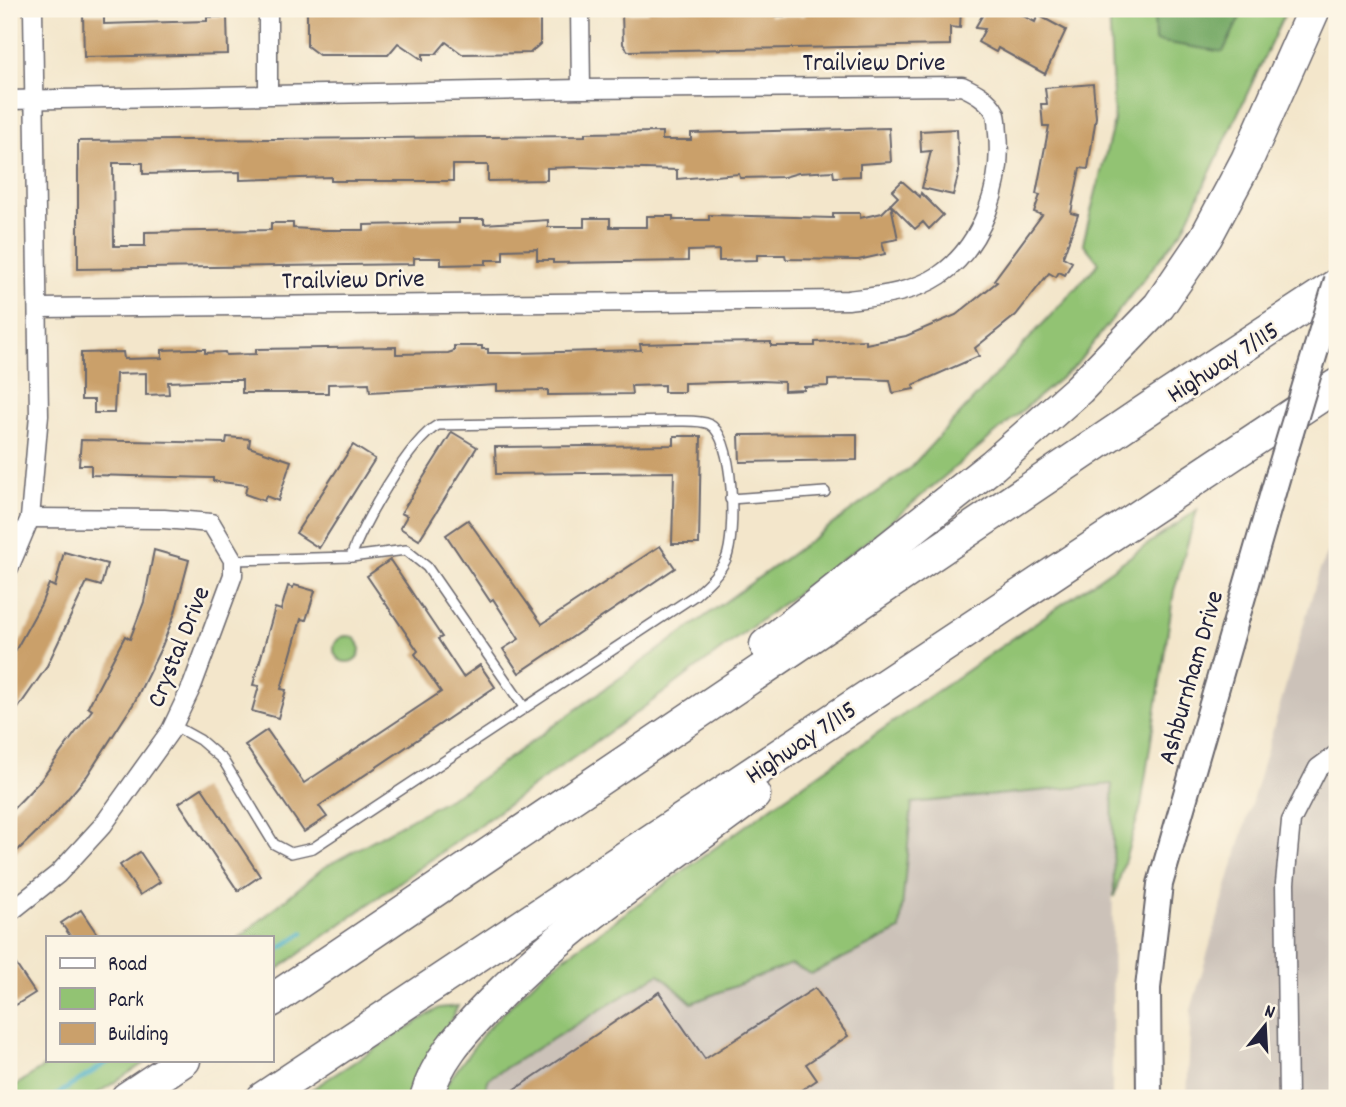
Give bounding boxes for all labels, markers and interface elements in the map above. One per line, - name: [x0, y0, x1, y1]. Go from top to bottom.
- street label: Trailview Drive: [802, 46, 946, 83]
- street label: Trailview Drive: [281, 262, 425, 301]
- street label: Highway 7/115: [1160, 314, 1287, 414]
- street label: Crystal Drive: [139, 581, 221, 714]
- street label: Ashburnham Drive: [1150, 587, 1235, 769]
- street label: Highway 7/115: [739, 693, 865, 795]
- legend: [46, 936, 273, 1062]
- text: Road: [108, 951, 147, 981]
- text: Park: [108, 987, 144, 1017]
- north arrow: [1230, 992, 1300, 1062]
- text: N: [1261, 999, 1278, 1027]
- text: Building: [108, 1021, 168, 1051]

